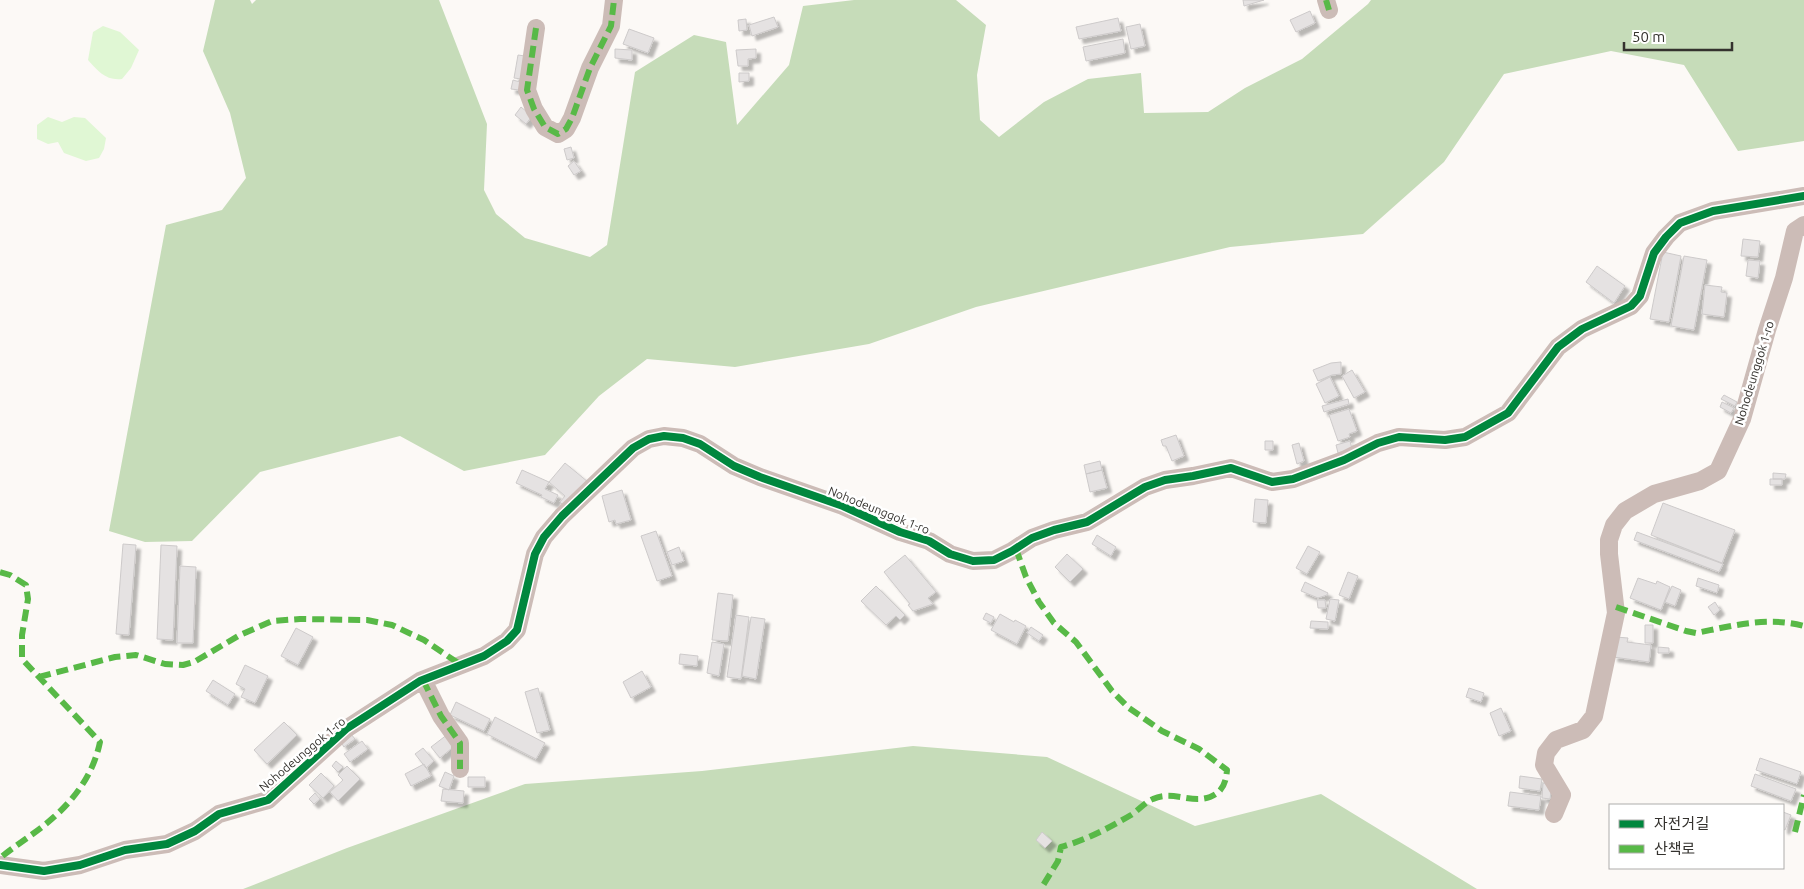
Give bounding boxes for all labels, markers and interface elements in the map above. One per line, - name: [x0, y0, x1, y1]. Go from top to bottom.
- scale bar: [1624, 20, 1732, 52]
- text: 50 m: [1632, 28, 1665, 45]
- street label: Nohodeunggok 1-ro: [1732, 319, 1776, 427]
- street label: Nohodeunggok 1-ro: [826, 484, 932, 536]
- street label: Nohodeunggok 1-ro: [256, 714, 348, 794]
- legend: [1609, 804, 1784, 869]
- text: 자전거길: [1654, 815, 1709, 832]
- text: 산책로: [1654, 840, 1695, 857]

